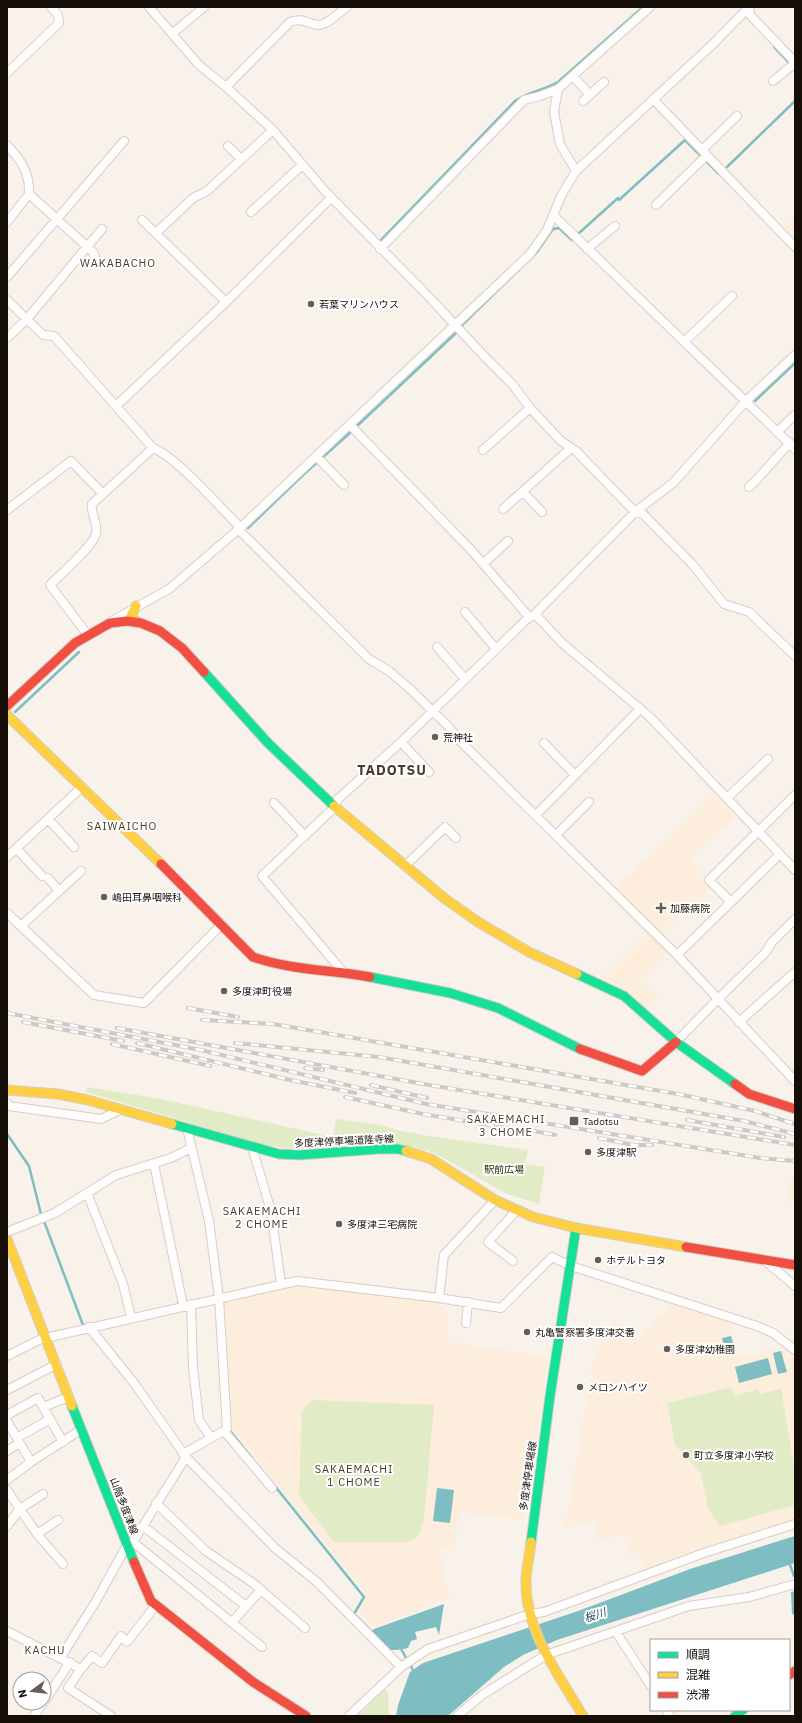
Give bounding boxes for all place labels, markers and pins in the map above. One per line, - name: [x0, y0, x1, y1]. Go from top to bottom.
- place label: 若葉マリンハウス: [319, 298, 399, 311]
- marker: 若葉マリンハウス: [306, 299, 316, 309]
- place label: 荒神社: [443, 731, 473, 744]
- marker: 荒神社: [430, 732, 440, 742]
- place label: 嶋田耳鼻咽喉科: [112, 891, 182, 904]
- marker: 嶋田耳鼻咽喉科: [99, 892, 109, 902]
- marker: 加藤病院: [655, 902, 667, 914]
- place label: 加藤病院: [670, 902, 710, 915]
- place label: 多度津町役場: [232, 985, 292, 998]
- marker: 多度津町役場: [219, 986, 229, 996]
- marker: Tadotsu: [568, 1115, 580, 1127]
- place label: Tadotsu: [583, 1115, 619, 1128]
- place label: 多度津駅: [596, 1146, 637, 1159]
- marker: 多度津駅: [583, 1147, 593, 1157]
- place label: 多度津三宅病院: [347, 1218, 417, 1231]
- marker: 多度津三宅病院: [334, 1219, 344, 1229]
- place label: ホテルトヨタ: [606, 1254, 666, 1267]
- marker: ホテルトヨタ: [593, 1255, 603, 1265]
- place label: 丸亀警察署多度津交番: [535, 1326, 635, 1339]
- marker: 丸亀警察署多度津交番: [522, 1327, 532, 1337]
- place label: 多度津幼稚園: [675, 1343, 735, 1356]
- marker: 多度津幼稚園: [662, 1344, 672, 1354]
- place label: メロンハイツ: [588, 1381, 648, 1394]
- marker: メロンハイツ: [575, 1382, 585, 1392]
- place label: 町立多度津小学校: [694, 1449, 774, 1462]
- marker: 町立多度津小学校: [681, 1450, 691, 1460]

